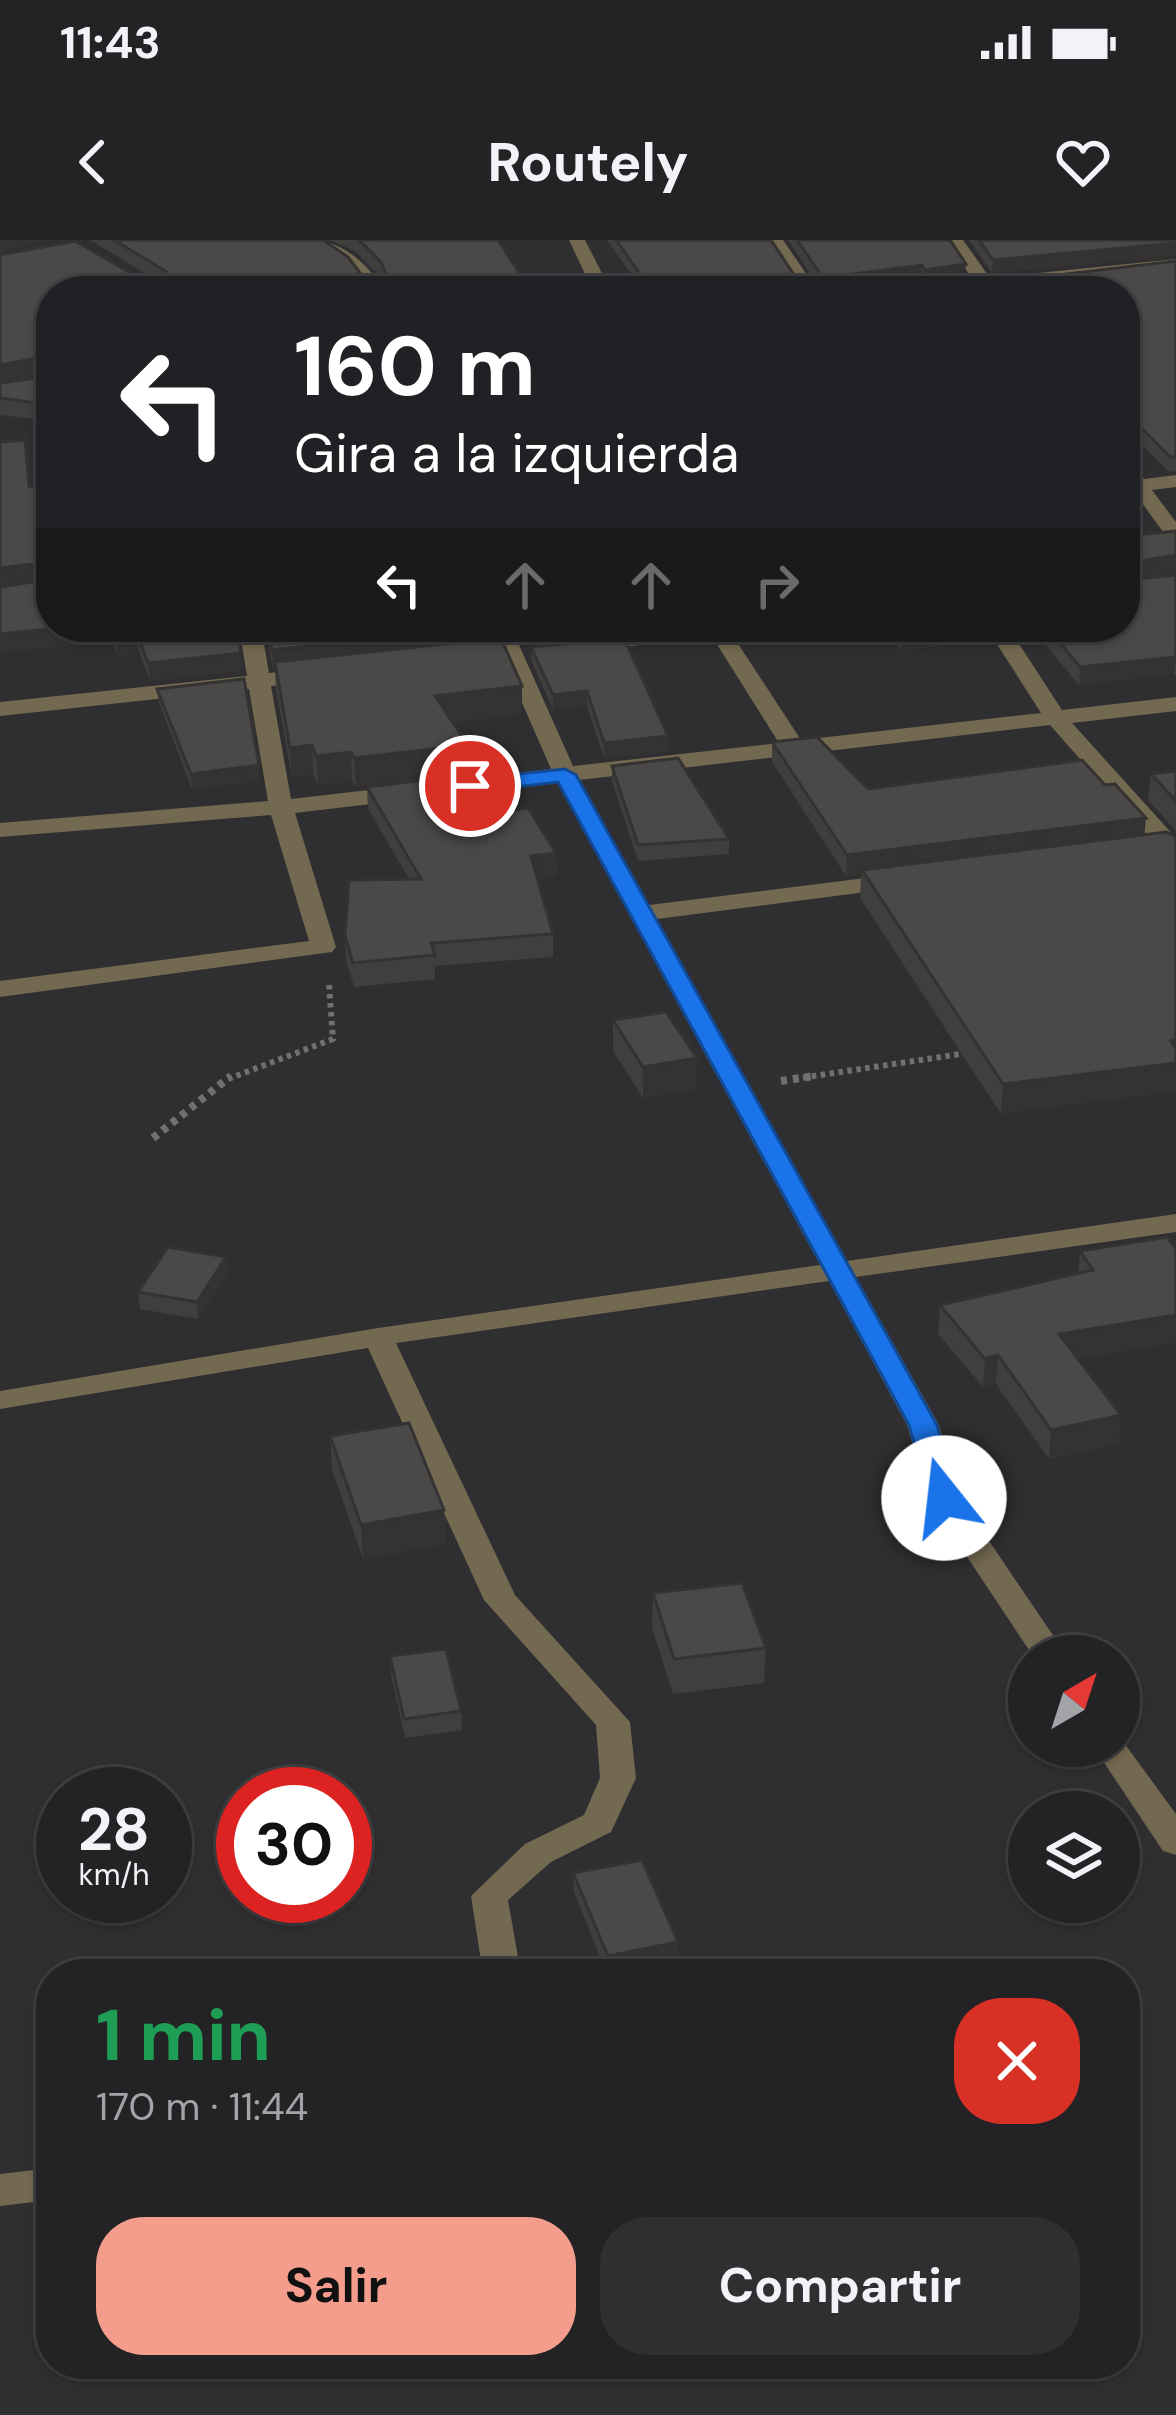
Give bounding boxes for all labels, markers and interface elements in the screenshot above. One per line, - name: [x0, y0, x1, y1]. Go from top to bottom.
- text: 11:43: [60, 13, 161, 72]
- text: Routely: [488, 127, 688, 198]
- icon: back: [60, 129, 126, 195]
- icon: heart: [1050, 129, 1116, 195]
- text: 160 m: [294, 312, 536, 421]
- icon: left: [96, 324, 252, 480]
- text: Gira a la izquierda: [294, 418, 739, 489]
- icon: left: [366, 552, 432, 618]
- icon: ahead: [492, 552, 558, 618]
- icon: ahead: [618, 552, 684, 618]
- icon: right: [744, 552, 810, 618]
- pin: [419, 735, 521, 837]
- icon: arrive: [437, 753, 503, 819]
- position arrow: [881, 1435, 1007, 1561]
- north arrow: [1008, 1635, 1140, 1767]
- map controls: [1008, 1635, 1140, 1923]
- speed limit sign: 30: [216, 1767, 372, 1923]
- text: 28: [78, 1790, 150, 1869]
- button: layers: [1008, 1791, 1140, 1923]
- text: km/h: [79, 1855, 149, 1894]
- text: 1 min: [96, 1989, 271, 2082]
- button: close: [954, 1998, 1080, 2124]
- text: 170 m · 11:44: [96, 2081, 308, 2132]
- button: Salir: [96, 2217, 576, 2355]
- button: Compartir: [600, 2217, 1080, 2355]

